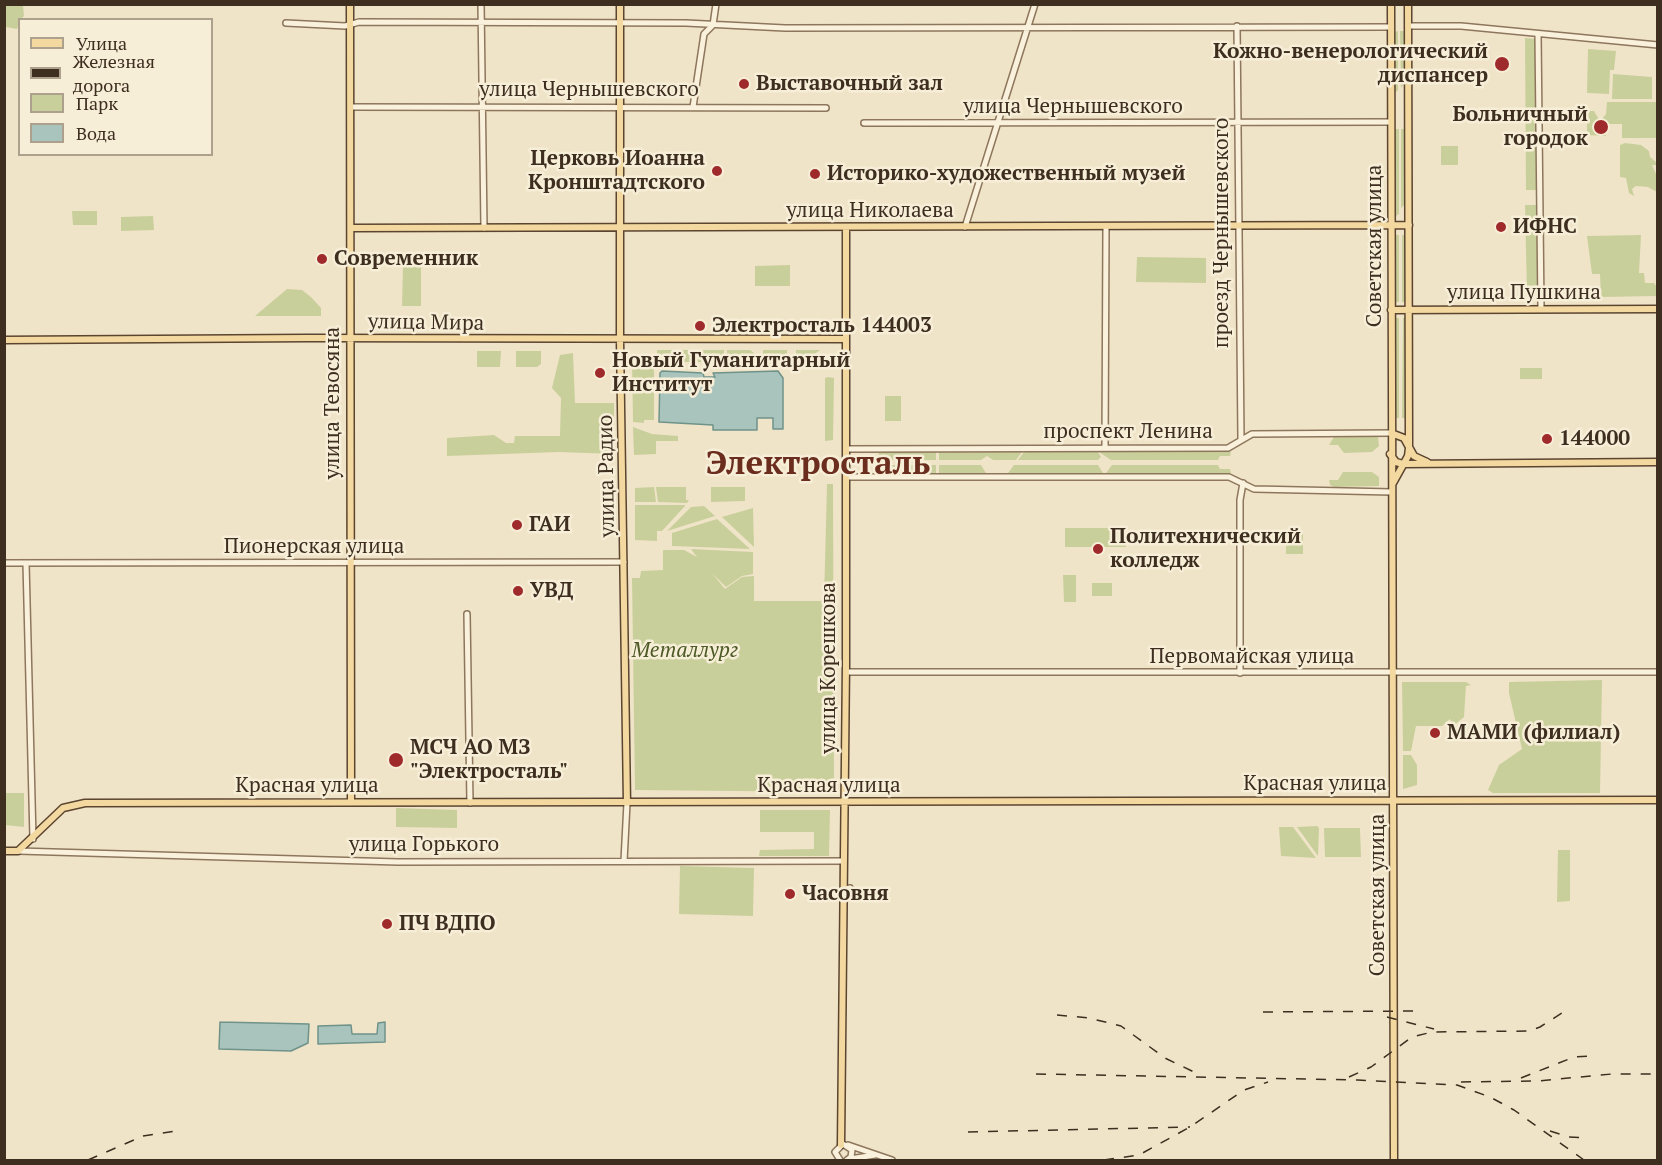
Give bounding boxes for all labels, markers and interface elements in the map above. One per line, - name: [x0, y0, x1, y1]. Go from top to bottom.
- legend: [18, 18, 213, 156]
- text: Улица: [76, 31, 127, 55]
- place label: Кожно-венерологический диспансер: [1213, 39, 1488, 89]
- text: Железная дорога: [73, 49, 155, 97]
- marker: Кожно-венерологический диспансер: [1493, 55, 1511, 73]
- place label: Выставочный зал: [756, 71, 943, 97]
- street label: улица Чернышевского: [479, 77, 699, 103]
- marker: Выставочный зал: [737, 77, 751, 91]
- text: Парк: [76, 91, 118, 115]
- street label: улица Чернышевского: [963, 94, 1183, 120]
- place label: Больничный городок: [1452, 102, 1588, 152]
- street label: проезд Чернышевского: [1209, 118, 1235, 348]
- marker: Больничный городок: [1592, 118, 1610, 136]
- text: Вода: [76, 121, 116, 145]
- place label: Церковь Иоанна Кронштадтского: [528, 146, 705, 196]
- place label: Историко-художественный музей: [827, 161, 1186, 187]
- marker: Церковь Иоанна Кронштадтского: [710, 164, 724, 178]
- street label: Советская улица: [1362, 165, 1388, 327]
- marker: Историко-художественный музей: [808, 167, 822, 181]
- street label: улица Николаева: [786, 198, 954, 224]
- place label: ИФНС: [1513, 214, 1577, 240]
- marker: ИФНС: [1494, 220, 1508, 234]
- place label: Современник: [334, 246, 478, 272]
- marker: Современник: [315, 252, 329, 266]
- street label: улица Пушкина: [1447, 280, 1601, 306]
- street label: улица Мира: [368, 309, 484, 337]
- place label: Электросталь 144003: [712, 313, 932, 339]
- marker: Электросталь 144003: [693, 319, 707, 333]
- street label: улица Тевосяна: [320, 327, 346, 479]
- place label: Новый Гуманитарный Институт: [612, 348, 850, 398]
- marker: Новый Гуманитарный Институт: [593, 366, 607, 380]
- street label: улица Радио: [593, 415, 621, 537]
- street label: проспект Ленина: [1043, 419, 1213, 445]
- place label: 144000: [1559, 426, 1630, 452]
- marker: 144000: [1540, 432, 1554, 446]
- district label: Электросталь: [706, 445, 930, 485]
- place label: ГАИ: [529, 512, 570, 538]
- marker: ГАИ: [510, 518, 524, 532]
- place label: Политехнический колледж: [1110, 524, 1301, 574]
- street label: Пионерская улица: [224, 534, 404, 560]
- marker: Политехнический колледж: [1091, 542, 1105, 556]
- place label: УВД: [530, 578, 573, 604]
- street label: улица Корешкова: [816, 582, 842, 754]
- marker: УВД: [511, 584, 525, 598]
- park label: Металлург: [632, 638, 738, 664]
- street label: Первомайская улица: [1150, 644, 1354, 670]
- place label: МАМИ (филиал): [1447, 720, 1620, 746]
- marker: МАМИ (филиал): [1428, 726, 1442, 740]
- place label: МСЧ АО МЗ "Электросталь": [410, 735, 568, 785]
- marker: МСЧ АО МЗ "Электросталь": [387, 751, 405, 769]
- street label: Красная улица: [1243, 771, 1387, 797]
- street label: Красная улица: [235, 773, 379, 799]
- street label: Красная улица: [757, 773, 901, 799]
- street label: Советская улица: [1365, 814, 1391, 976]
- street label: улица Горького: [349, 832, 499, 858]
- place label: Часовня: [802, 881, 889, 907]
- marker: Часовня: [783, 887, 797, 901]
- place label: ПЧ ВДПО: [399, 911, 496, 937]
- marker: ПЧ ВДПО: [380, 917, 394, 931]

